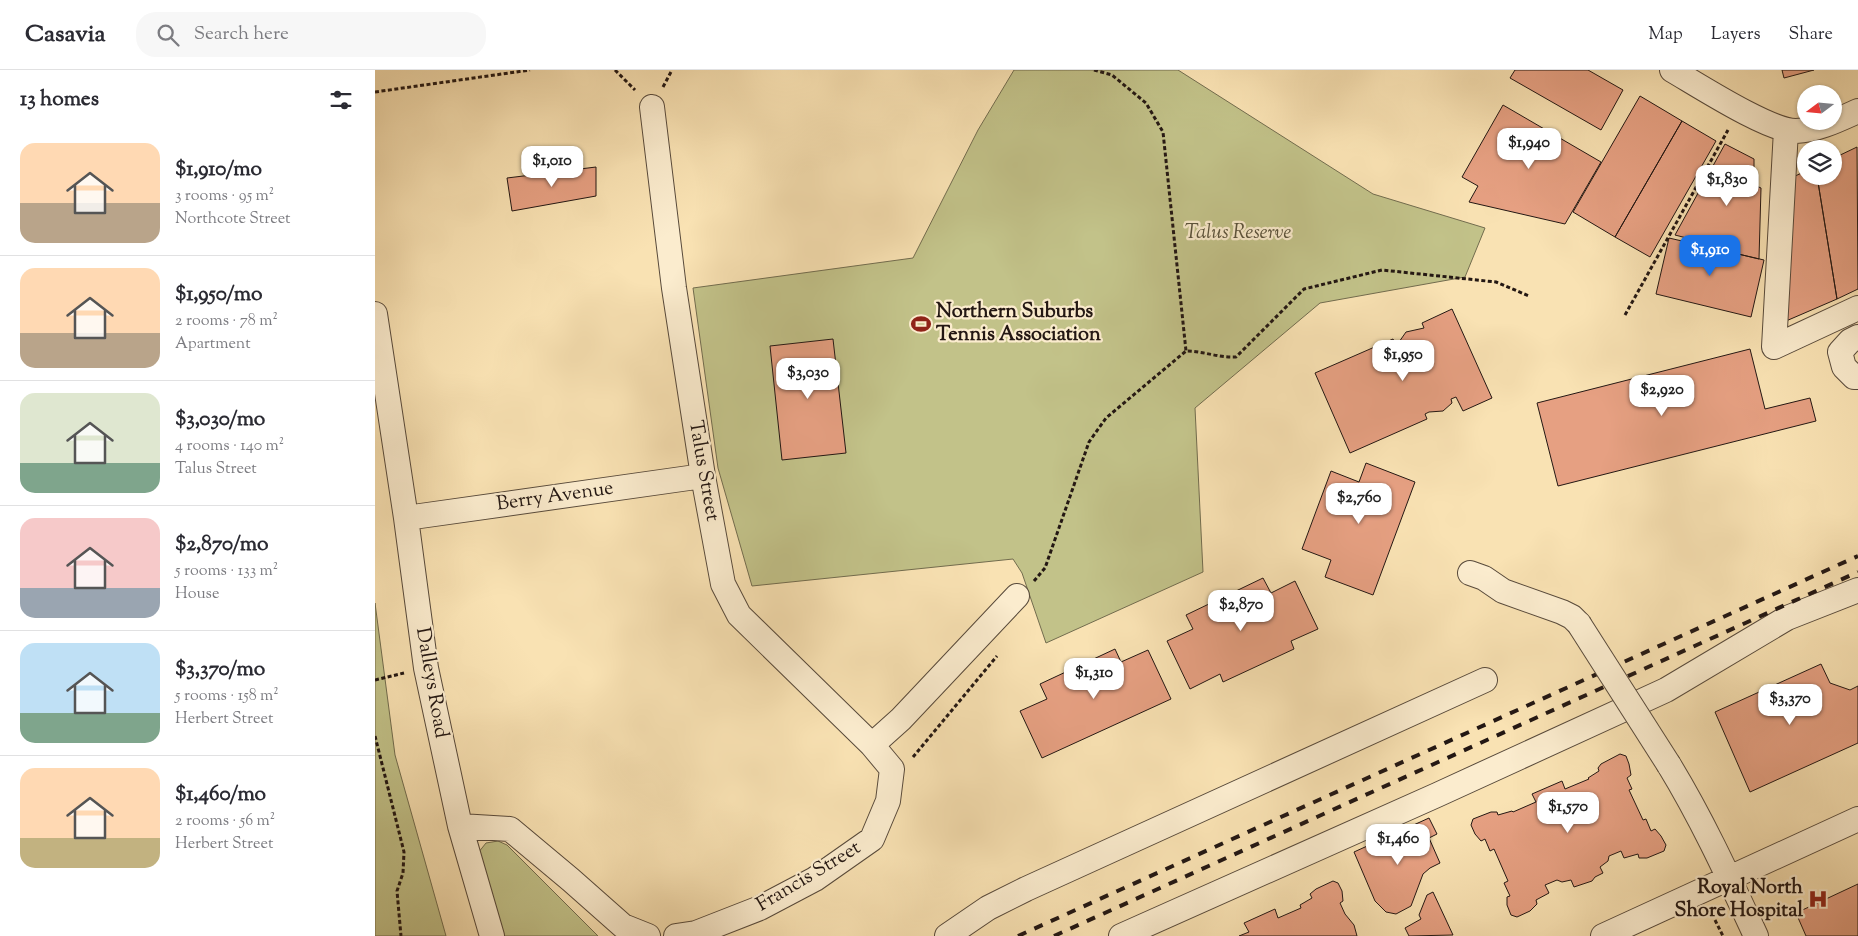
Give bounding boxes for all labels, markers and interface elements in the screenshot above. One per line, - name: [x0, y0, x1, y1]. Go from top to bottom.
- search box: [136, 12, 486, 57]
- text: Casavia: [25, 18, 106, 52]
- icon: search: [154, 21, 182, 49]
- text: Search here: [194, 21, 289, 48]
- text: Map: [1648, 22, 1683, 48]
- text: Layers: [1711, 22, 1761, 48]
- text: Share: [1789, 22, 1833, 48]
- text: 13 homes: [20, 85, 99, 115]
- north arrow: [1797, 85, 1843, 130]
- map controls: [1797, 85, 1842, 185]
- icon: filters: [327, 86, 355, 114]
- pin: $1,940: [1488, 128, 1570, 170]
- text: $1,940: [1508, 132, 1550, 155]
- button: layers: [1797, 140, 1842, 185]
- pin: $1,010: [511, 146, 593, 188]
- text: $1,010: [532, 150, 572, 173]
- text: $1,910/mo: [175, 155, 262, 185]
- icon: home: [60, 163, 120, 223]
- pin: $1,830: [1686, 164, 1768, 207]
- text: $1,830: [1707, 169, 1747, 192]
- text: 3 rooms · 95 m²: [175, 185, 274, 208]
- text: Northcote Street: [175, 208, 291, 231]
- park label: Talus Reserve: [1185, 219, 1291, 248]
- pin: $1,910: [1669, 234, 1751, 277]
- text: $1,910: [1690, 239, 1730, 262]
- text: $1,950/mo: [175, 280, 262, 310]
- icon: home: [60, 288, 120, 348]
- place label: Northern Suburbs Tennis Association: [936, 298, 1101, 350]
- text: 2 rooms · 78 m²: [175, 310, 278, 333]
- sports icon: Northern Suburbs Tennis Association: [910, 313, 932, 335]
- text: Apartment: [175, 333, 251, 356]
- pin: $1,950: [1362, 340, 1444, 382]
- text: $1,950: [1383, 344, 1423, 367]
- pin: $3,030: [767, 358, 849, 400]
- text: $3,030: [787, 362, 829, 385]
- pin: $2,920: [1621, 374, 1703, 417]
- text: $2,920: [1640, 379, 1684, 402]
- text: $3,030/mo: [175, 405, 265, 435]
- icon: home: [60, 413, 120, 473]
- street label: Talus Street: [680, 418, 726, 524]
- text: 4 rooms · 140 m²: [175, 435, 284, 458]
- text: Talus Street: [175, 458, 257, 481]
- street label: Berry Avenue: [495, 474, 615, 520]
- pin: $2,760: [1318, 482, 1400, 525]
- text: $2,760: [1337, 487, 1381, 510]
- text: $2,870/mo: [175, 530, 269, 560]
- icon: home: [60, 538, 120, 598]
- text: 5 rooms · 133 m²: [175, 560, 278, 583]
- text: House: [175, 583, 219, 606]
- pin: $2,870: [1200, 590, 1282, 632]
- text: $2,870: [1219, 594, 1263, 617]
- street label: Dalleys Road: [407, 625, 455, 741]
- text: $3,370/mo: [175, 655, 265, 685]
- pin: $1,310: [1053, 658, 1135, 700]
- text: $1,310: [1075, 662, 1113, 685]
- icon: home: [60, 663, 120, 723]
- pin: $3,370: [1749, 684, 1831, 726]
- text: 5 rooms · 158 m²: [175, 685, 279, 708]
- text: $3,370: [1769, 688, 1811, 711]
- text: Herbert Street: [175, 708, 273, 731]
- text: $1,460/mo: [175, 780, 266, 810]
- icon: home: [60, 788, 120, 848]
- pin: $1,570: [1527, 792, 1609, 834]
- text: $1,570: [1548, 796, 1588, 819]
- text: 2 rooms · 56 m²: [175, 810, 275, 833]
- pin: $1,460: [1357, 824, 1439, 866]
- text: $1,460: [1377, 828, 1419, 851]
- text: Herbert Street: [175, 833, 273, 856]
- street label: Francis Street: [751, 834, 867, 920]
- place label: Royal North Shore Hospital: [1675, 874, 1803, 926]
- hospital icon: Royal North Shore Hospital: [1807, 888, 1829, 910]

